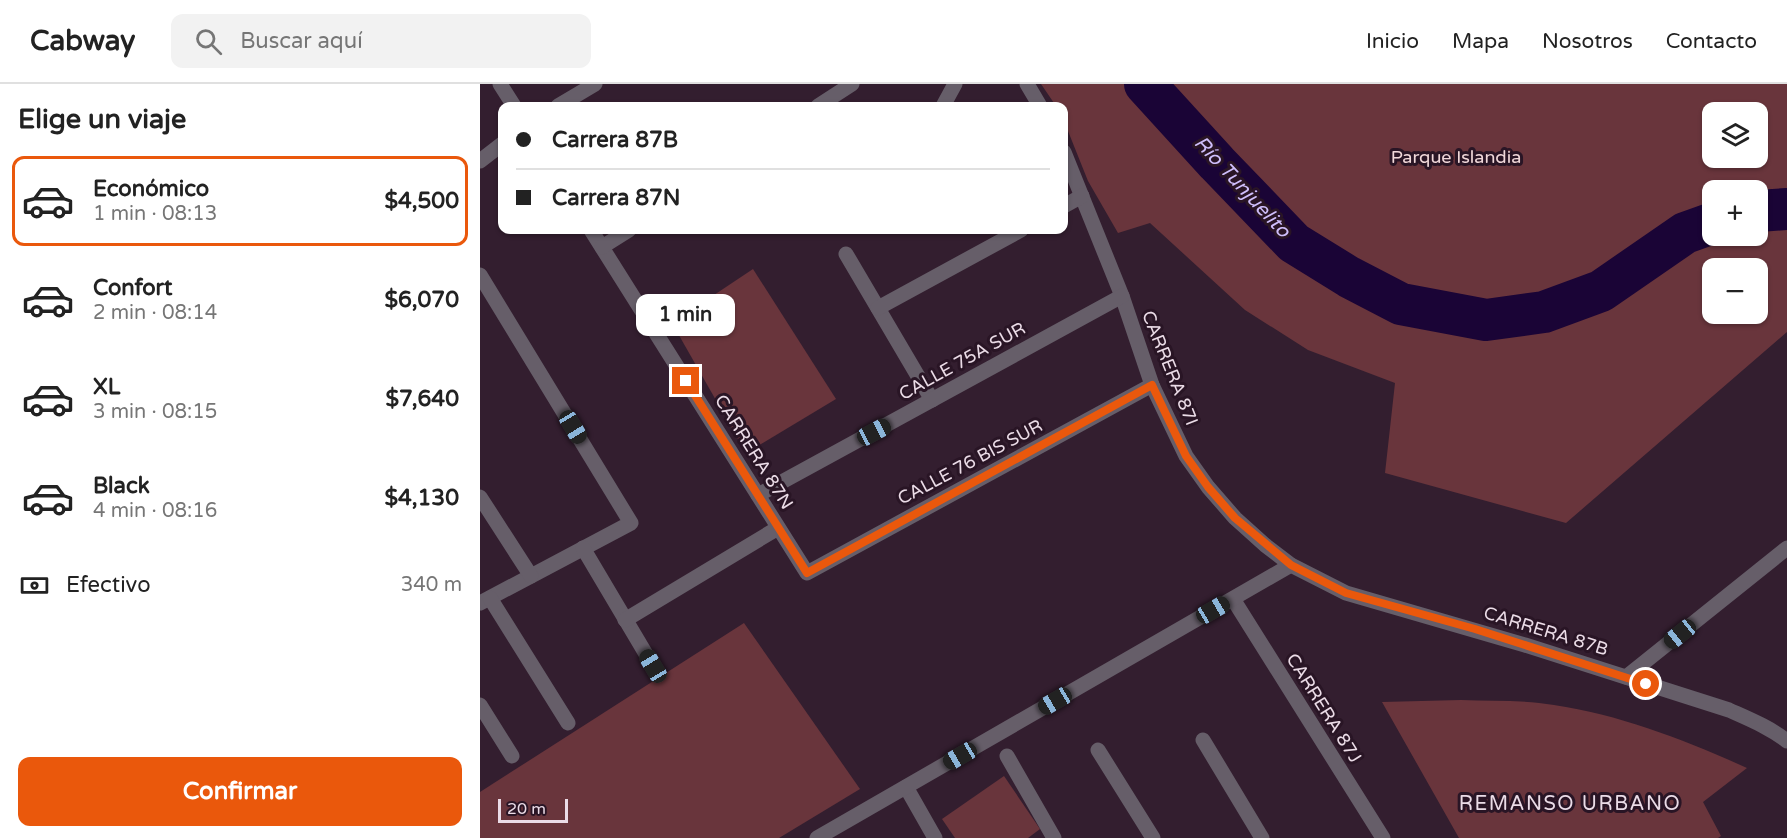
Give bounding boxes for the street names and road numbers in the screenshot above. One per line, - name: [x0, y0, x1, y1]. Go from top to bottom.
- street label: CARRERA 87I: [1137, 307, 1203, 429]
- street label: CALLE 75A SUR: [895, 317, 1029, 405]
- street label: CARRERA 87N: [710, 391, 798, 513]
- street label: CALLE 76 BIS SUR: [894, 414, 1046, 510]
- street label: CARRERA 87B: [1481, 602, 1611, 660]
- street label: CARRERA 87J: [1282, 649, 1366, 767]

